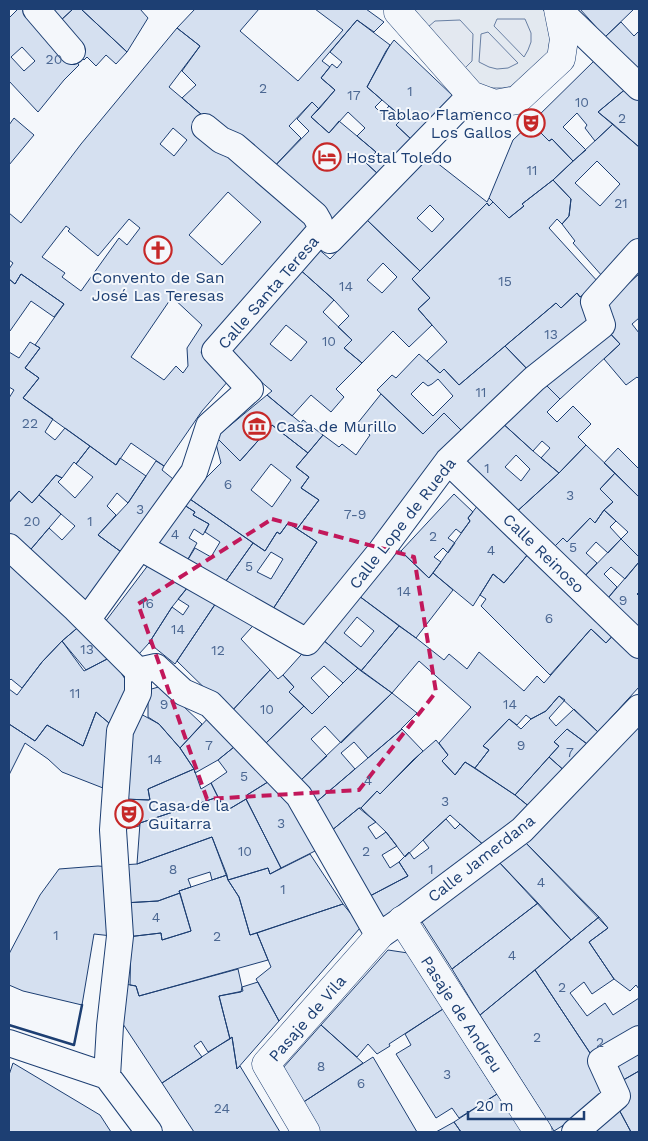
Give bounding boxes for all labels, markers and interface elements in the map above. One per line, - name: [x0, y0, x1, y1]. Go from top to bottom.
- house number: 20: [46, 51, 62, 67]
- house number: 2: [259, 80, 267, 96]
- house number: 1: [407, 83, 413, 99]
- house number: 17: [347, 87, 361, 103]
- house number: 10: [575, 94, 589, 110]
- place label: Tablao Flamenco Los Gallos: [379, 105, 512, 142]
- theatre icon: Tablao Flamenco Los Gallos: [516, 108, 546, 138]
- house number: 2: [618, 110, 626, 126]
- hotel icon: Hostal Toledo: [312, 142, 342, 172]
- place label: Hostal Toledo: [346, 148, 452, 167]
- house number: 11: [527, 162, 537, 178]
- house number: 21: [614, 195, 628, 211]
- street label: Calle Santa Teresa: [214, 232, 323, 353]
- church icon: Convento de San José Las Teresas: [143, 235, 173, 265]
- place label: Convento de San José Las Teresas: [91, 268, 225, 305]
- house number: 15: [498, 273, 512, 289]
- house number: 14: [339, 278, 353, 294]
- house number: 13: [544, 326, 558, 342]
- house number: 10: [322, 333, 336, 349]
- house number: 11: [476, 384, 486, 400]
- museum icon: Casa de Murillo: [242, 411, 272, 441]
- house number: 22: [22, 415, 38, 431]
- place label: Casa de Murillo: [276, 417, 397, 436]
- street label: Calle Lope de Rueda: [345, 454, 460, 593]
- house number: 1: [484, 460, 490, 476]
- house number: 6: [224, 476, 232, 492]
- house number: 3: [566, 487, 574, 503]
- house number: 3: [136, 501, 144, 517]
- house number: 7-9: [344, 506, 366, 522]
- street label: Calle Reinoso: [499, 510, 588, 597]
- house number: 20: [24, 513, 40, 529]
- house number: 1: [87, 513, 93, 529]
- house number: 4: [171, 526, 179, 542]
- house number: 2: [429, 528, 437, 544]
- house number: 5: [569, 539, 577, 555]
- house number: 4: [487, 542, 495, 558]
- house number: 5: [245, 558, 253, 574]
- house number: 14: [397, 583, 411, 599]
- house number: 9: [619, 592, 627, 608]
- house number: 16: [140, 595, 154, 611]
- house number: 6: [545, 610, 553, 626]
- house number: 14: [171, 621, 185, 637]
- house number: 13: [80, 641, 94, 657]
- house number: 12: [211, 642, 225, 658]
- house number: 11: [70, 685, 80, 701]
- house number: 9: [160, 696, 168, 712]
- house number: 14: [503, 696, 517, 712]
- house number: 10: [260, 701, 274, 717]
- house number: 7: [205, 737, 213, 753]
- house number: 9: [517, 737, 525, 753]
- house number: 7: [566, 744, 574, 760]
- house number: 14: [148, 751, 162, 767]
- house number: 5: [240, 768, 248, 784]
- house number: 4: [364, 772, 372, 788]
- house number: 3: [441, 793, 449, 809]
- place label: Casa de la Guitarra: [148, 796, 229, 833]
- theatre icon: Casa de la Guitarra: [114, 799, 144, 829]
- street label: Calle Jamerdana: [424, 811, 539, 906]
- house number: 3: [277, 815, 285, 831]
- house number: 10: [238, 843, 252, 859]
- house number: 2: [362, 843, 370, 859]
- house number: 8: [169, 861, 177, 877]
- house number: 1: [428, 861, 434, 877]
- house number: 4: [537, 874, 545, 890]
- house number: 1: [280, 881, 286, 897]
- house number: 4: [152, 909, 160, 925]
- house number: 1: [53, 927, 59, 943]
- house number: 2: [213, 928, 221, 944]
- house number: 4: [508, 947, 516, 963]
- street label: Pasaje de Andreu: [417, 952, 506, 1076]
- street label: Pasaje de Vila: [265, 971, 350, 1065]
- house number: 2: [558, 979, 566, 995]
- house number: 2: [533, 1029, 541, 1045]
- house number: 2: [596, 1034, 604, 1050]
- house number: 8: [317, 1058, 325, 1074]
- house number: 3: [443, 1066, 451, 1082]
- house number: 6: [357, 1075, 365, 1091]
- scale bar: [468, 1088, 584, 1120]
- text: 20 m: [476, 1097, 514, 1115]
- house number: 24: [214, 1100, 230, 1116]

